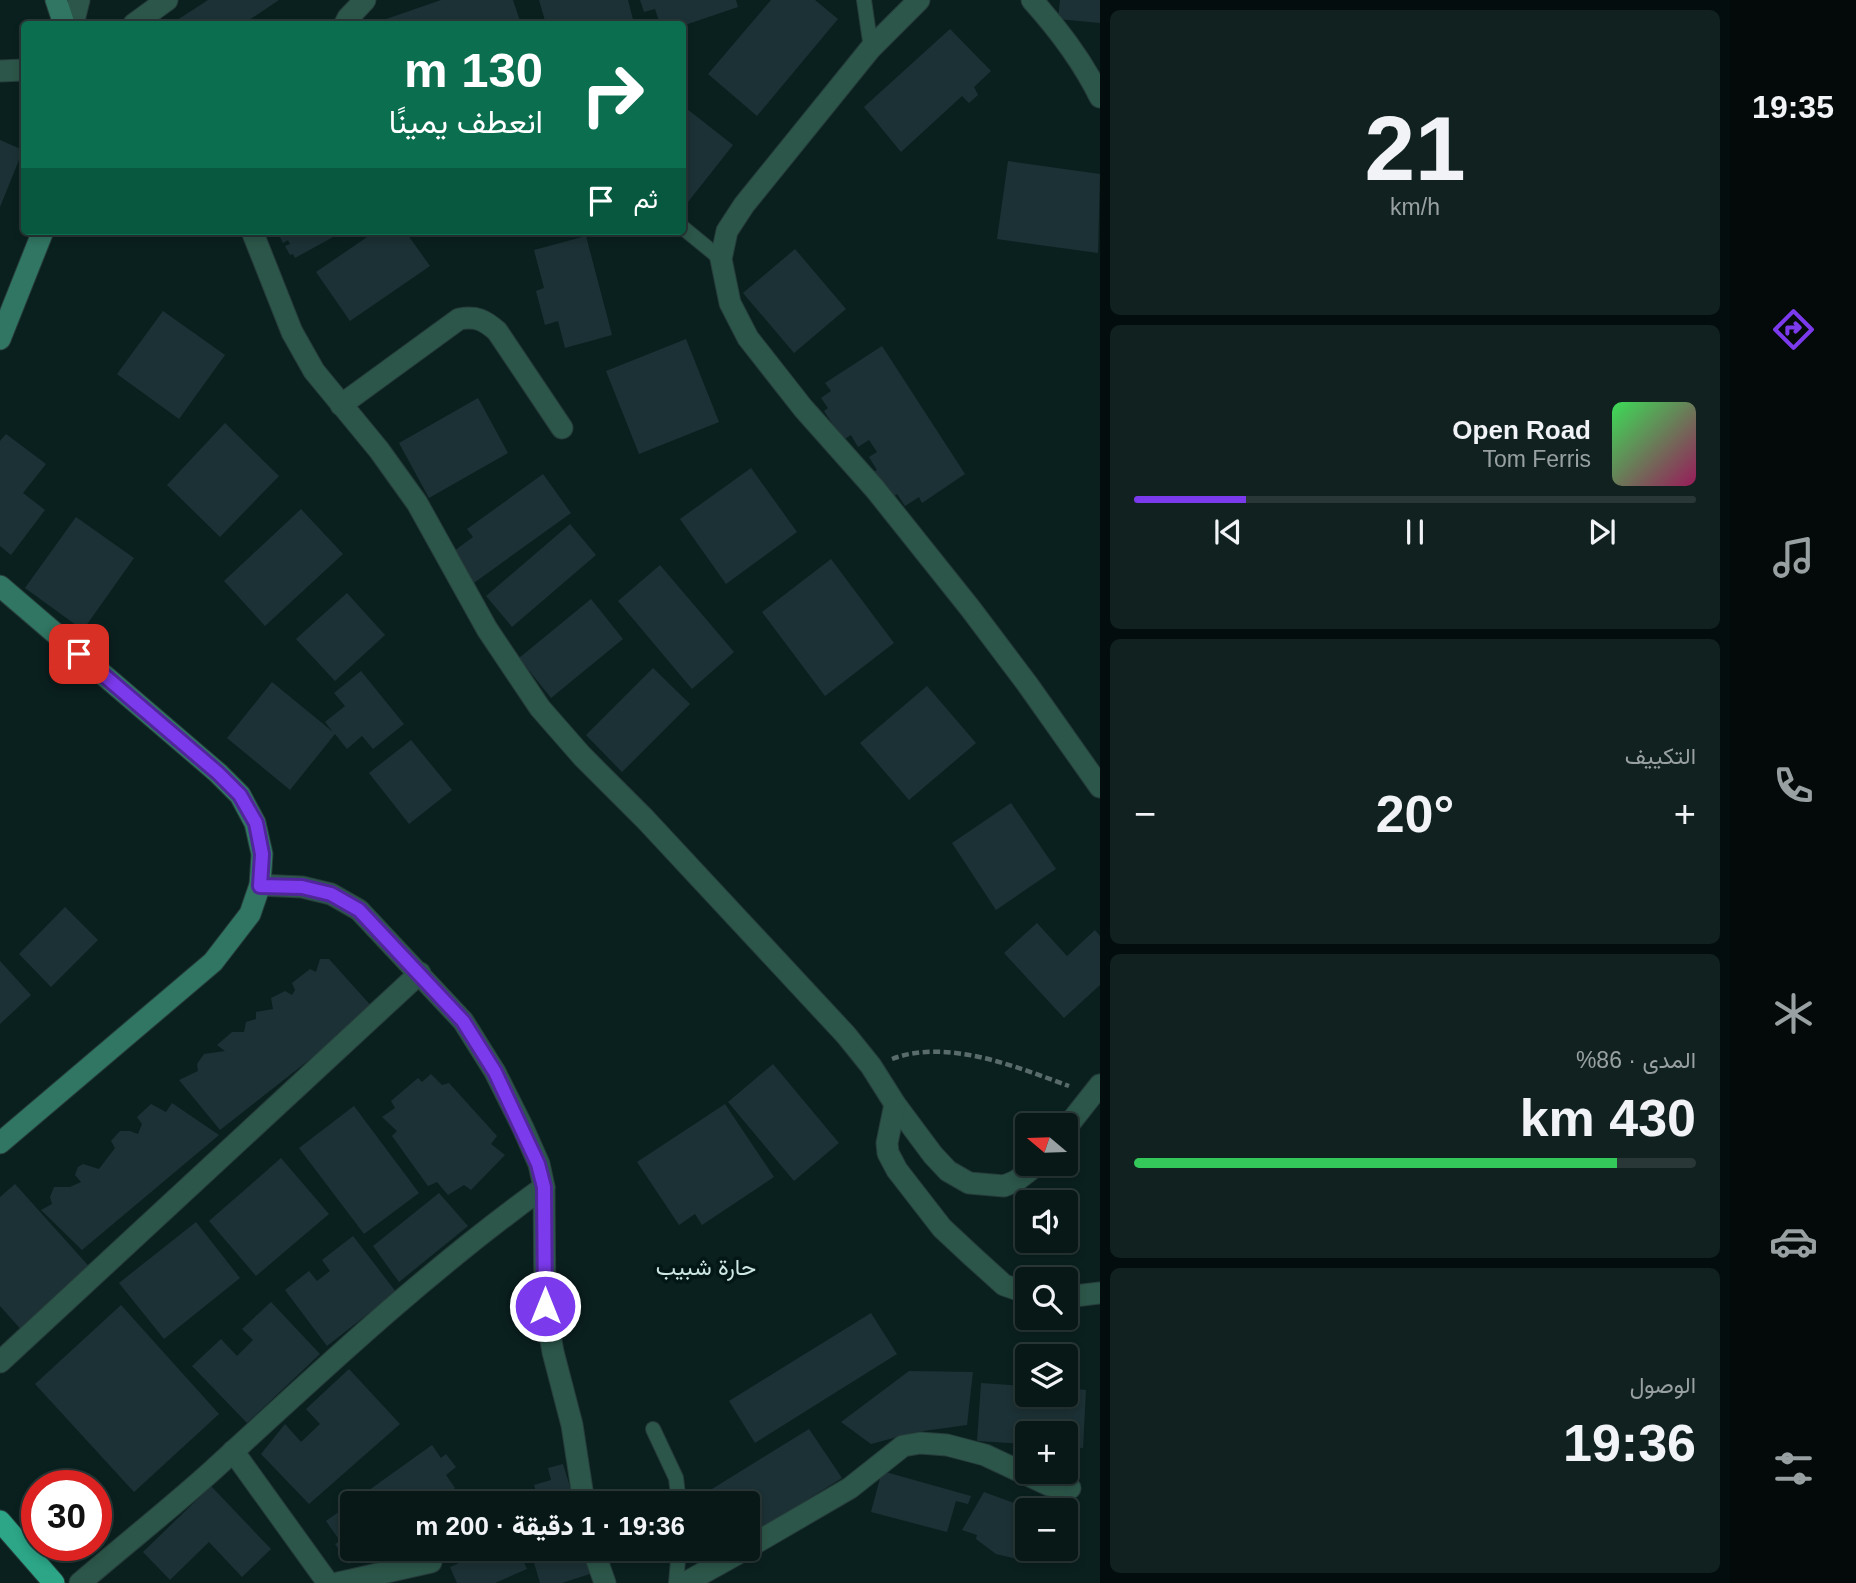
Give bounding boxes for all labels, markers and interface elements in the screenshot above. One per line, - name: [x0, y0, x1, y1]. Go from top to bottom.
- text: 130 m: [404, 43, 543, 97]
- icon: right: [567, 49, 658, 140]
- text: 19:35: [1752, 89, 1834, 125]
- text: 21: [1364, 98, 1466, 199]
- text: انعطف يمينًا: [389, 104, 543, 140]
- icon: arrive: [582, 182, 620, 220]
- text: ثم: [634, 184, 658, 214]
- text: km/h: [1390, 194, 1440, 220]
- icon: directions: [1769, 305, 1818, 354]
- text: Open Road: [1452, 415, 1591, 445]
- text: Tom Ferris: [1482, 446, 1591, 472]
- icon: previous: [1209, 513, 1247, 551]
- icon: pause: [1396, 513, 1434, 551]
- icon: next: [1583, 513, 1621, 551]
- icon: music: [1769, 533, 1818, 582]
- pin: [49, 624, 109, 684]
- icon: arrive: [60, 635, 98, 673]
- text: التكييف: [1625, 743, 1696, 769]
- icon: phone: [1769, 761, 1818, 810]
- text: 20°: [1376, 785, 1454, 843]
- text: −: [1134, 793, 1156, 835]
- text: +: [1674, 793, 1696, 835]
- icon: climate: [1769, 989, 1818, 1038]
- text: المدى · 86%: [1576, 1047, 1696, 1073]
- text: 430 km: [1520, 1089, 1696, 1147]
- north arrow: [1015, 1113, 1078, 1176]
- map controls: [1015, 1113, 1078, 1561]
- button: sound: [1015, 1190, 1078, 1253]
- icon: car: [1769, 1217, 1818, 1266]
- district label: حارة شبيب: [656, 1254, 756, 1282]
- button: search: [1015, 1267, 1078, 1330]
- position arrow: [508, 1269, 582, 1343]
- button: layers: [1015, 1344, 1078, 1407]
- text: الوصول: [1630, 1372, 1696, 1398]
- text: 19:36: [1563, 1414, 1696, 1472]
- button: +: [1015, 1421, 1078, 1484]
- icon: filters: [1769, 1444, 1818, 1493]
- speed limit sign: 30: [21, 1470, 112, 1561]
- button: −: [1015, 1498, 1078, 1561]
- text: 19:36 · 1 دقيقة · 200 m: [415, 1511, 685, 1541]

